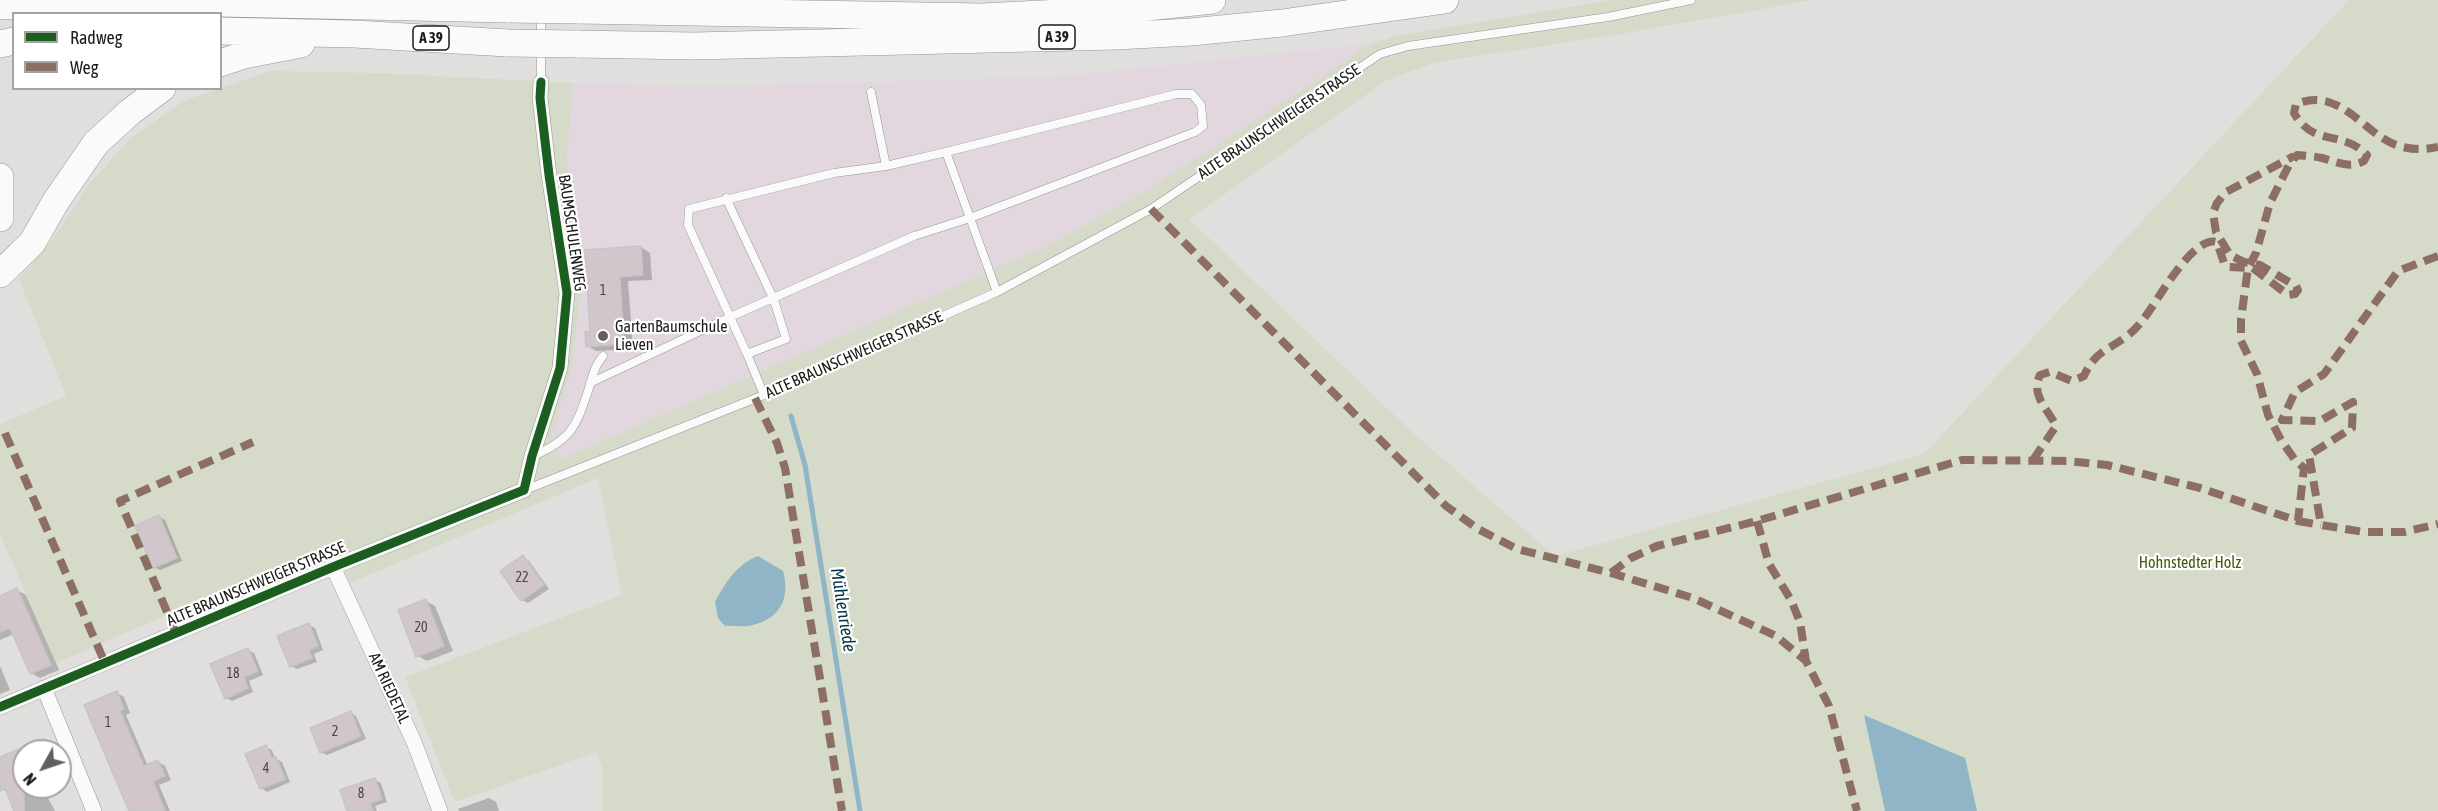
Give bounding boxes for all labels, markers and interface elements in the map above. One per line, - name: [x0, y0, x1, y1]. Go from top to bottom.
- legend: [12, 12, 222, 90]
- road number: A 39: [1039, 25, 1075, 49]
- road number: A 39: [413, 26, 449, 50]
- text: Radweg: [70, 27, 122, 48]
- text: Weg: [70, 57, 98, 78]
- street label: ALTE BRAUNSCHWEIGER STRASSE: [1194, 60, 1364, 184]
- street label: BAUMSCHULENWEG: [554, 173, 590, 293]
- house number: 1: [600, 283, 606, 299]
- street label: ALTE BRAUNSCHWEIGER STRASSE: [762, 307, 946, 403]
- place label: GartenBaumschule Lieven: [615, 317, 728, 355]
- marker: GartenBaumschule Lieven: [596, 329, 610, 343]
- street label: ALTE BRAUNSCHWEIGER STRASSE: [164, 538, 348, 630]
- park label: Hohnstedter Holz: [2139, 553, 2241, 573]
- water label: Mühlenriede: [826, 566, 860, 654]
- house number: 22: [515, 570, 529, 586]
- house number: 20: [414, 620, 428, 636]
- street label: AM RIEDETAL: [364, 650, 414, 726]
- house number: 18: [226, 666, 240, 682]
- house number: 1: [105, 715, 111, 731]
- house number: 2: [332, 724, 338, 740]
- north arrow: [12, 739, 72, 799]
- house number: 4: [263, 761, 269, 777]
- text: N: [20, 770, 40, 789]
- house number: 8: [358, 786, 364, 802]

